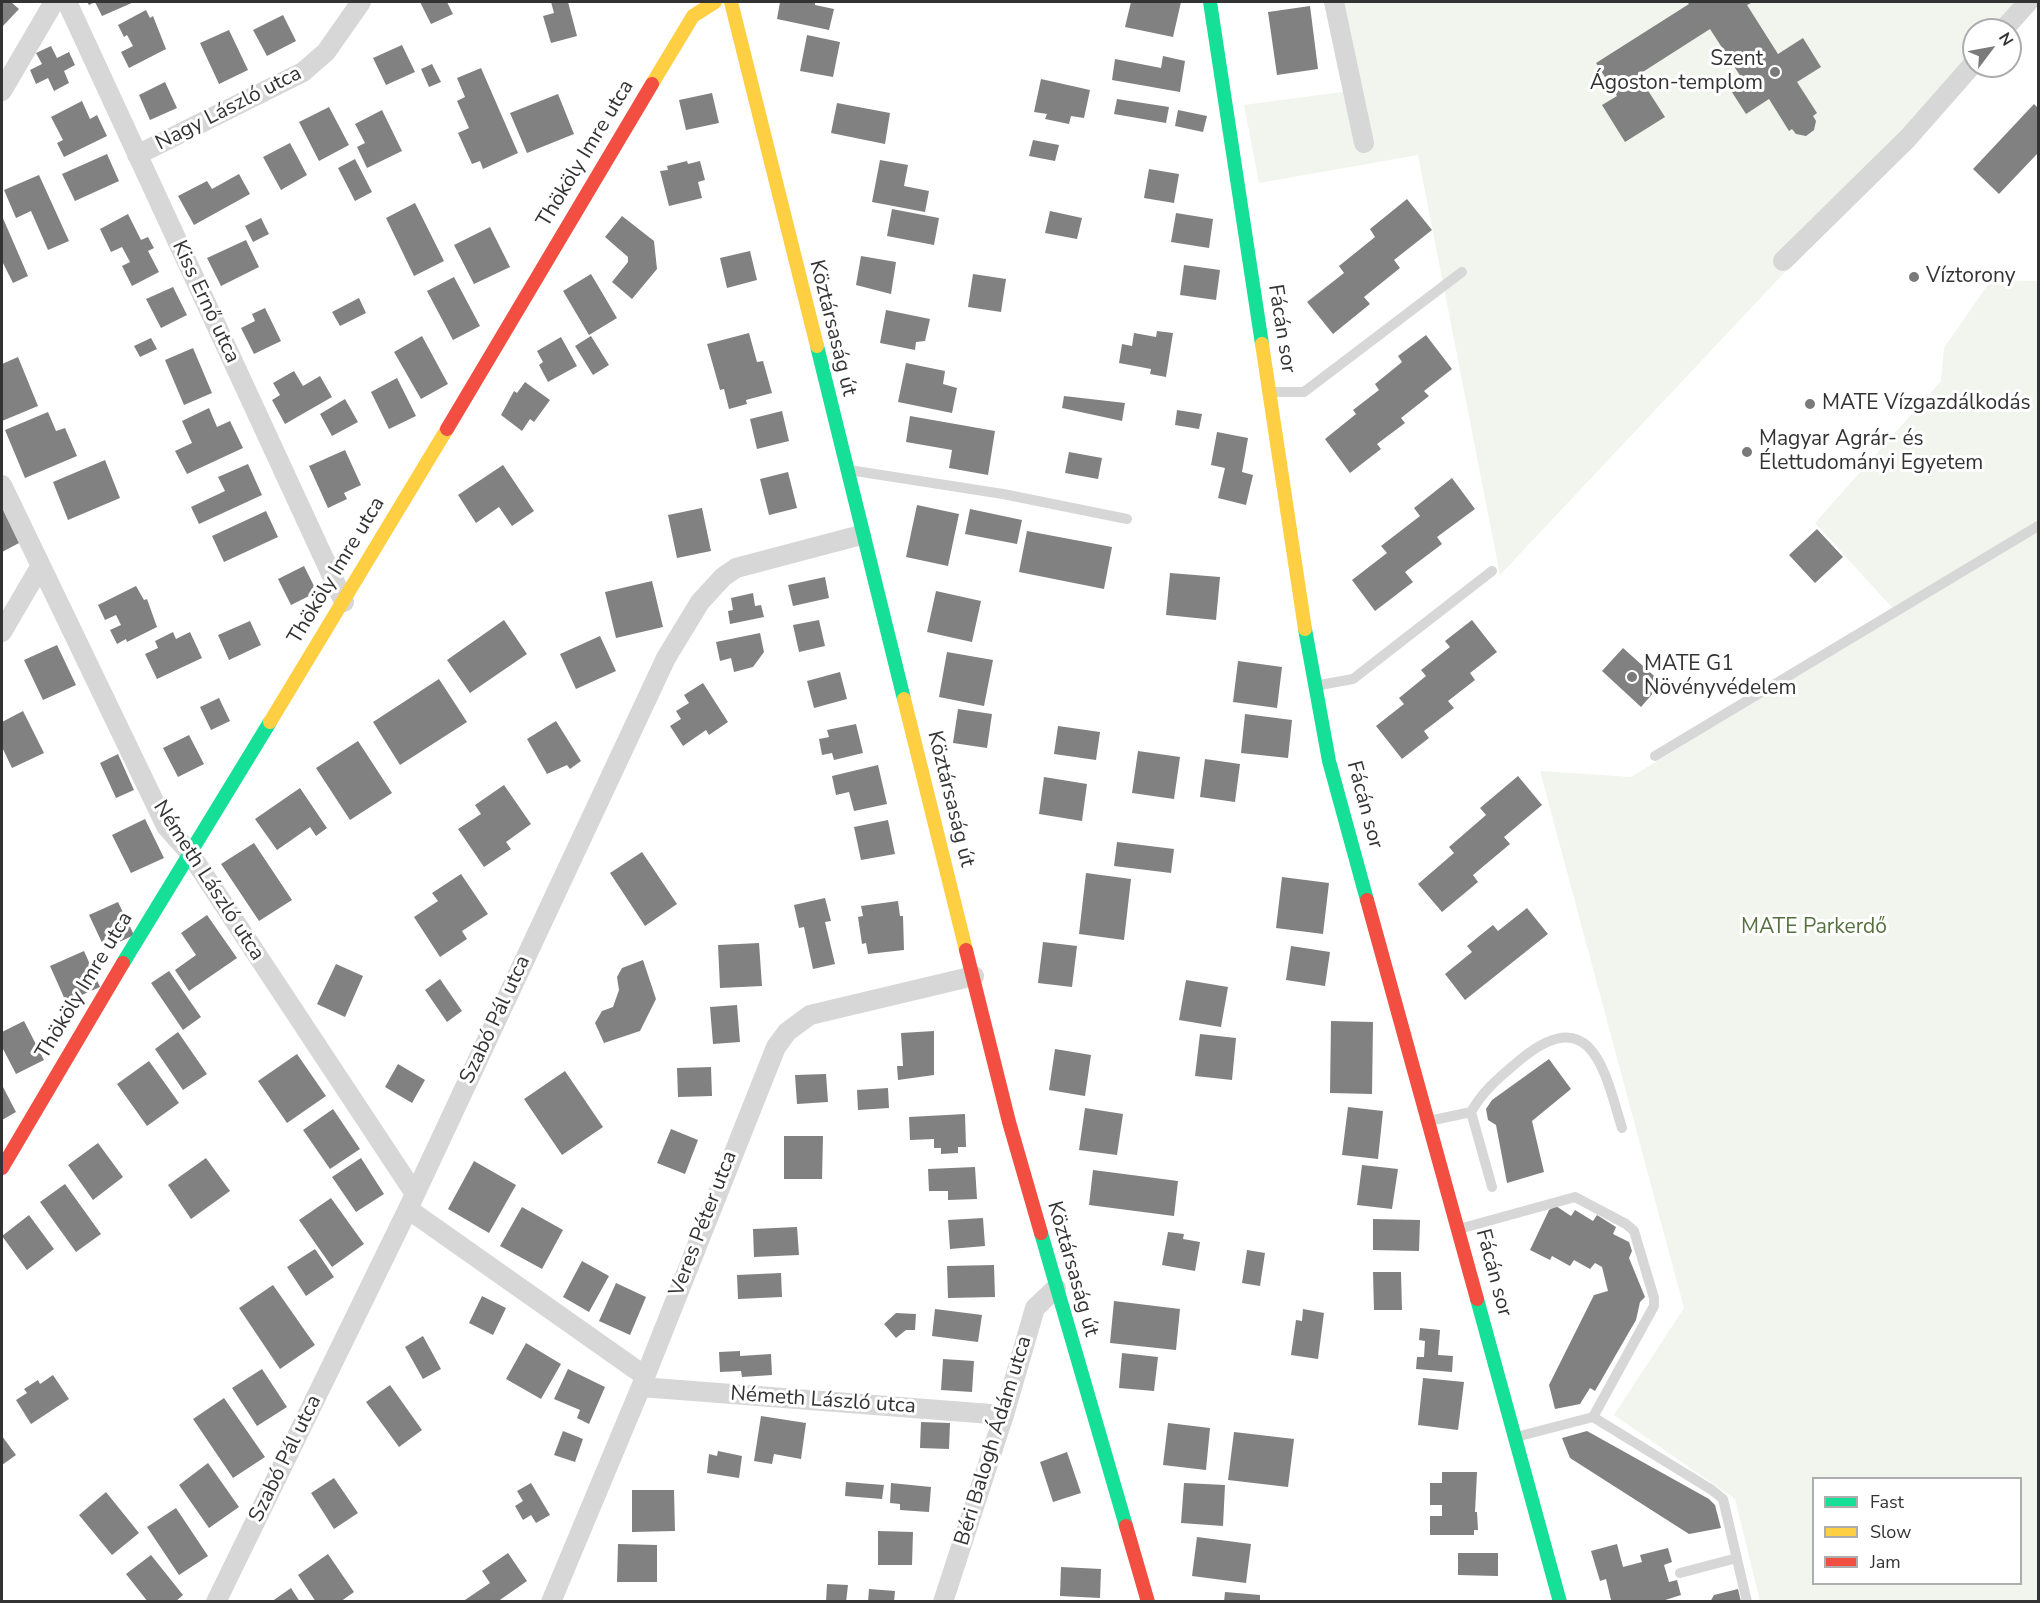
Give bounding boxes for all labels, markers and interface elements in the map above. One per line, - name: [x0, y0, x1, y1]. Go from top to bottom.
- north arrow: [1962, 18, 2022, 78]
- text: N: [1993, 29, 2018, 50]
- place label: Szent Ágoston-templom: [1590, 47, 1763, 97]
- street label: Nagy László utca: [152, 61, 306, 157]
- marker: Szent Ágoston-templom: [1768, 65, 1782, 79]
- street label: Thököly Imre utca: [532, 76, 640, 232]
- street label: Kiss Ernő utca: [166, 237, 244, 367]
- street label: Köztársaság út: [803, 257, 861, 399]
- place label: Víztorony: [1926, 264, 2016, 290]
- marker: Víztorony: [1907, 270, 1921, 284]
- street label: Fácán sor: [1262, 283, 1300, 375]
- place label: MATE Vízgazdálkodás: [1822, 391, 2031, 417]
- marker: MATE Vízgazdálkodás: [1803, 397, 1817, 411]
- place label: Magyar Agrár- és Élettudományi Egyetem: [1759, 427, 1983, 477]
- marker: Magyar Agrár- és Élettudományi Egyetem: [1740, 445, 1754, 459]
- street label: Thököly Imre utca: [283, 493, 391, 649]
- place label: MATE G1 Növényvédelem: [1644, 652, 1796, 702]
- marker: MATE G1 Növényvédelem: [1625, 670, 1639, 684]
- street label: Köztársaság út: [921, 728, 979, 870]
- street label: Fácán sor: [1340, 758, 1388, 852]
- street label: Németh László utca: [147, 796, 269, 966]
- street label: Thököly Imre utca: [31, 908, 139, 1064]
- park label: MATE Parkerdő: [1741, 915, 1887, 941]
- street label: Szabó Pál utca: [455, 952, 537, 1088]
- street label: Veres Péter utca: [665, 1148, 743, 1300]
- street label: Köztársaság út: [1041, 1199, 1103, 1339]
- street label: Fácán sor: [1469, 1226, 1517, 1320]
- street label: Béri Balogh Ádám utca: [950, 1333, 1038, 1549]
- street label: Németh László utca: [729, 1382, 917, 1420]
- street label: Szabó Pál utca: [244, 1391, 328, 1527]
- legend: [1812, 1477, 2022, 1585]
- text: Fast: [1870, 1490, 1904, 1514]
- text: Slow: [1870, 1520, 1911, 1544]
- text: Jam: [1870, 1550, 1901, 1574]

